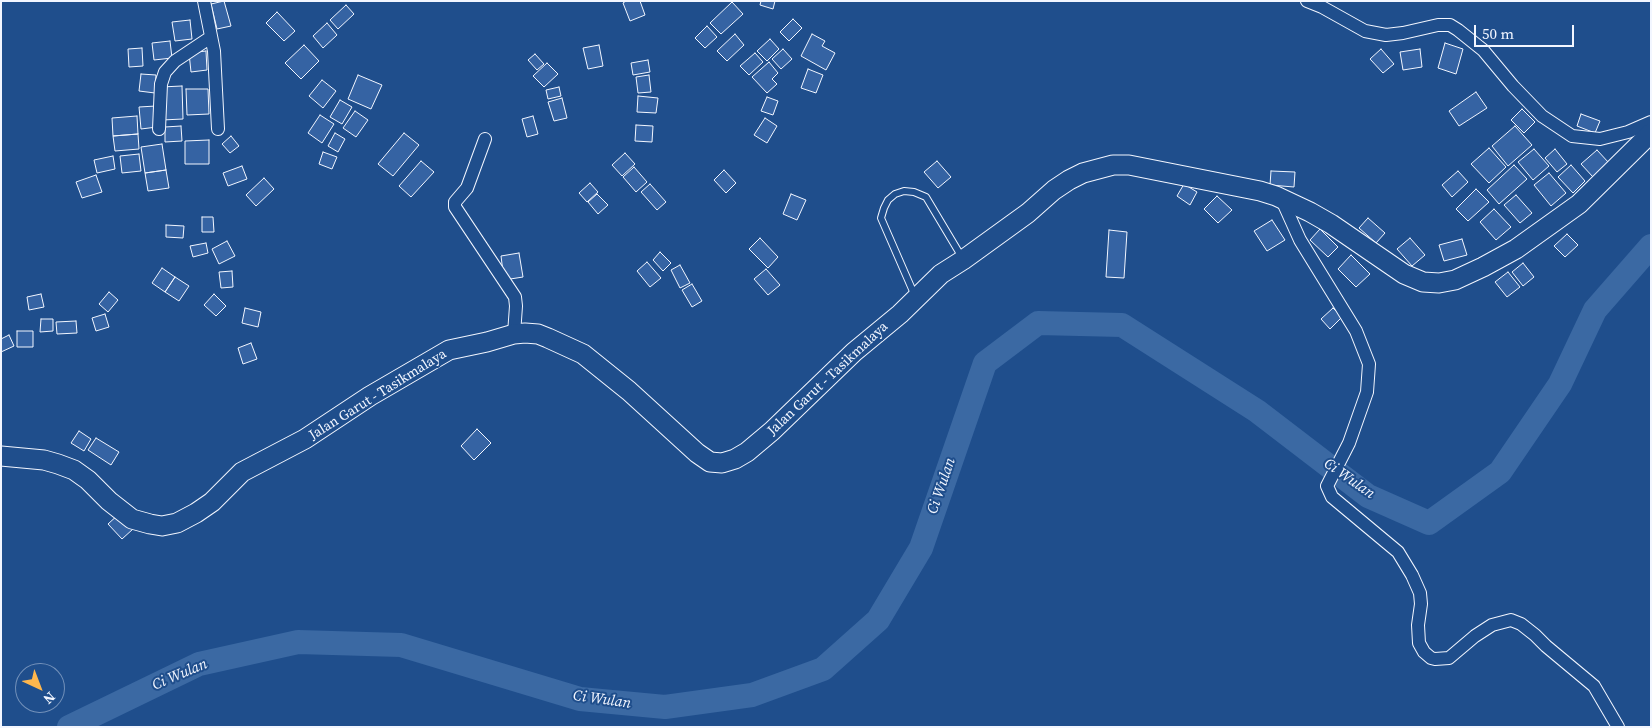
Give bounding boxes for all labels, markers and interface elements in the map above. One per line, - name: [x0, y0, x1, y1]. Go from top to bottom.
- scale bar: [1477, 15, 1577, 47]
- text: 50 m: [1482, 23, 1514, 44]
- street label: Jalan Garut - Tasikmalaya: [764, 319, 892, 439]
- street label: Jalan Garut - Tasikmalaya: [306, 346, 450, 444]
- water label: Ci Wulan: [924, 455, 960, 517]
- water label: Ci Wulan: [1320, 455, 1378, 503]
- water label: Ci Wulan: [150, 655, 210, 695]
- north arrow: [15, 663, 65, 713]
- text: N: [39, 687, 60, 709]
- water label: Ci Wulan: [572, 687, 632, 713]

